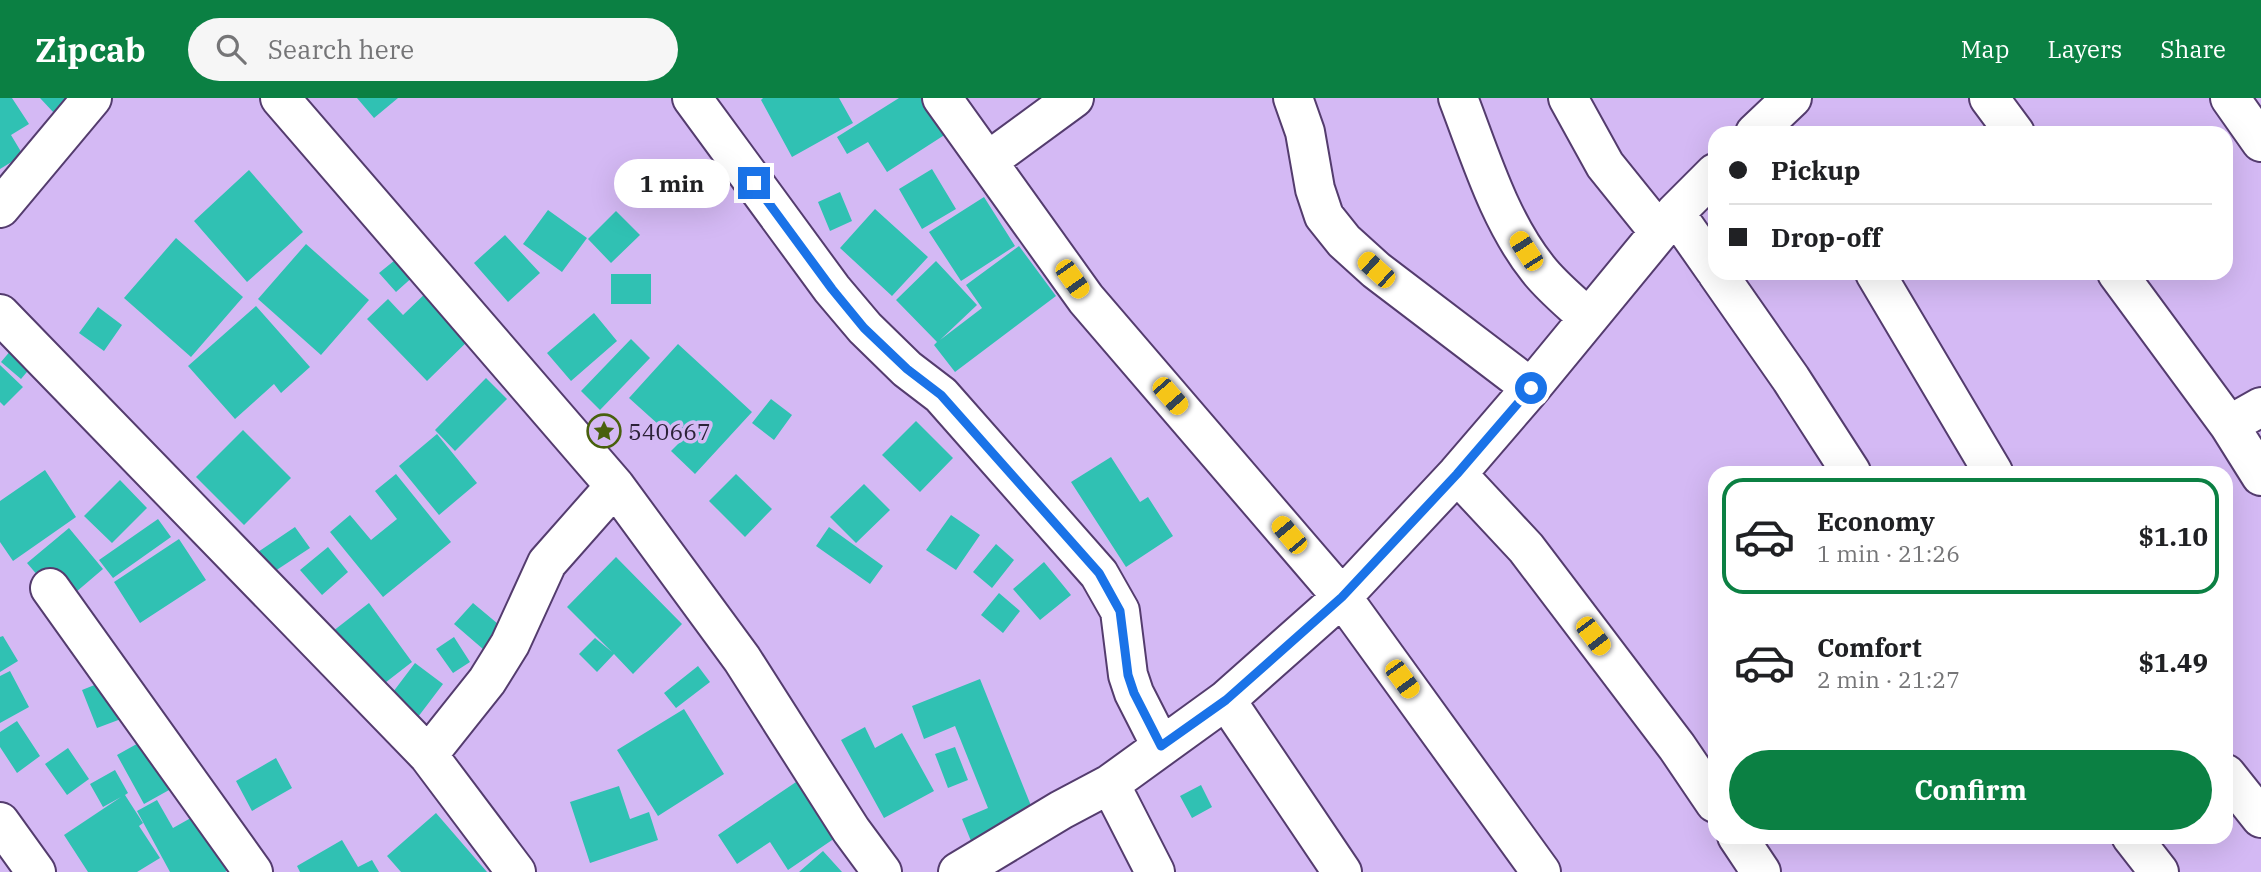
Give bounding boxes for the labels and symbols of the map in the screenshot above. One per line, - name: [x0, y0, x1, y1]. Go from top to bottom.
- callout: 1 min: [614, 158, 730, 208]
- route end: [738, 167, 770, 199]
- car: [1506, 228, 1547, 274]
- car: [1354, 248, 1399, 292]
- car: [1052, 256, 1093, 302]
- route start: [1515, 372, 1547, 404]
- car: [1149, 373, 1192, 419]
- place icon: 540667: [585, 412, 623, 450]
- place label: 540667: [628, 416, 711, 446]
- car: [1268, 512, 1311, 558]
- car: [1572, 613, 1615, 659]
- car: [1382, 656, 1423, 702]

